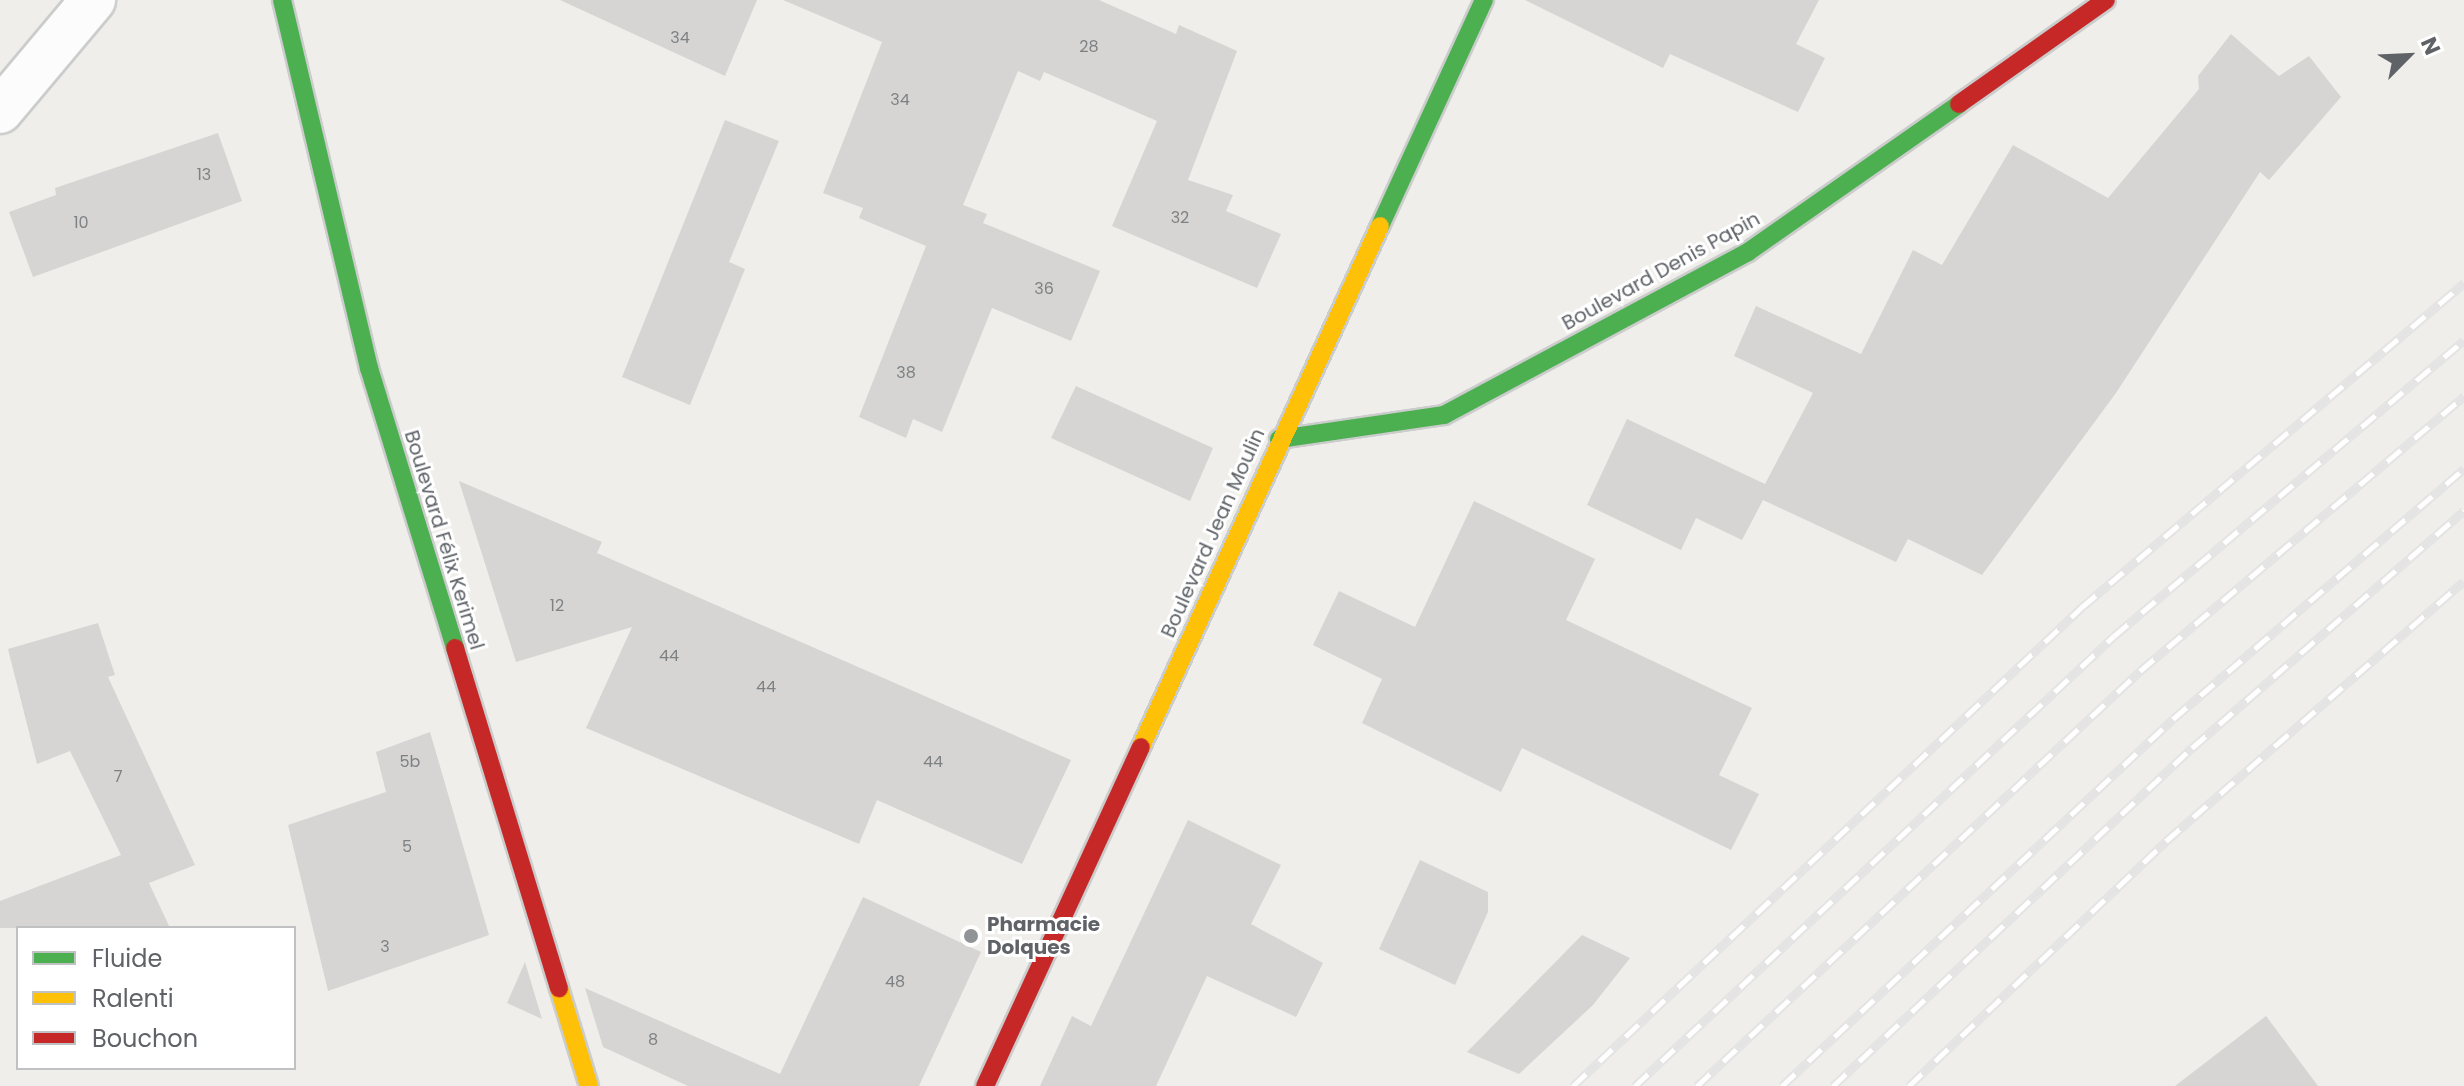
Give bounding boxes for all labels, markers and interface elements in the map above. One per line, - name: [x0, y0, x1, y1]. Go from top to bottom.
- north arrow: [2368, 16, 2448, 96]
- house number: 34: [670, 28, 690, 48]
- text: N: [2413, 32, 2448, 60]
- house number: 28: [1079, 37, 1099, 57]
- house number: 34: [890, 90, 910, 110]
- house number: 13: [197, 165, 211, 185]
- street label: Boulevard Denis Papin: [1558, 207, 1764, 335]
- house number: 32: [1171, 208, 1189, 228]
- house number: 10: [73, 213, 89, 233]
- house number: 36: [1034, 279, 1054, 299]
- house number: 38: [896, 363, 916, 383]
- street label: Boulevard Jean Moulin: [1156, 425, 1270, 641]
- street label: Boulevard Félix Kerimel: [399, 427, 489, 653]
- house number: 12: [550, 596, 564, 616]
- house number: 44: [659, 646, 679, 666]
- house number: 44: [756, 677, 776, 697]
- house number: 5b: [400, 752, 420, 772]
- house number: 44: [923, 752, 943, 772]
- house number: 7: [114, 767, 122, 787]
- house number: 5: [402, 837, 412, 857]
- place label: Pharmacie Dolques: [987, 912, 1100, 959]
- legend: [16, 926, 296, 1070]
- marker: Pharmacie Dolques: [962, 927, 980, 945]
- house number: 3: [380, 937, 390, 957]
- text: Fluide: [92, 942, 162, 975]
- house number: 48: [885, 972, 905, 992]
- text: Ralenti: [92, 982, 174, 1015]
- text: Bouchon: [92, 1022, 198, 1055]
- house number: 8: [648, 1030, 658, 1050]

